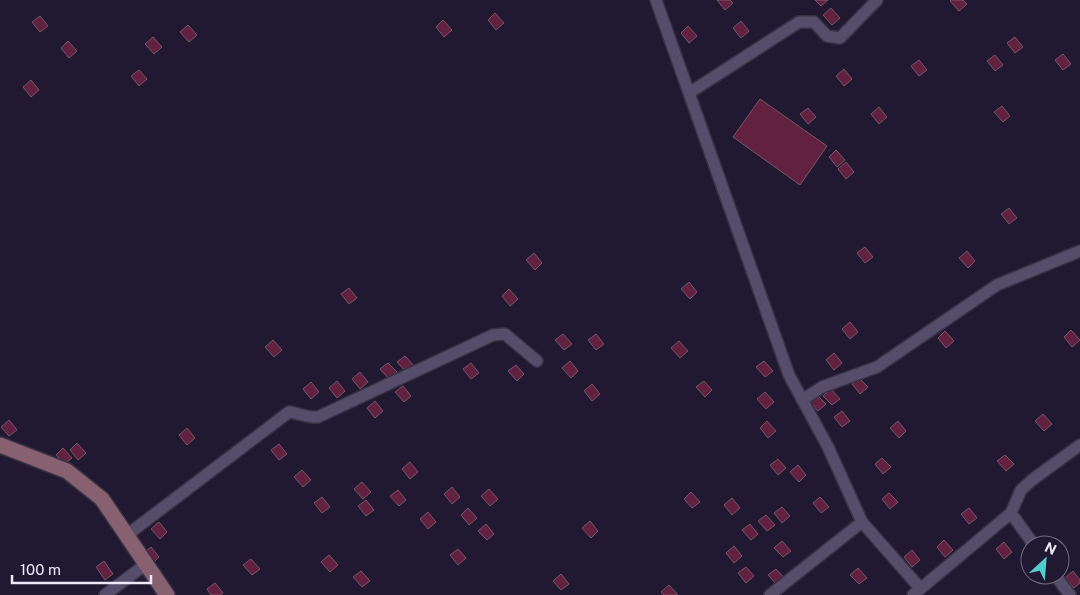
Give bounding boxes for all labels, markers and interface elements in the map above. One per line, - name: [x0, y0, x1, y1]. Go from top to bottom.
- north arrow: [1020, 535, 1070, 585]
- text: N: [1042, 539, 1059, 558]
- scale bar: [12, 552, 151, 584]
- text: 100 m: [20, 561, 61, 578]

